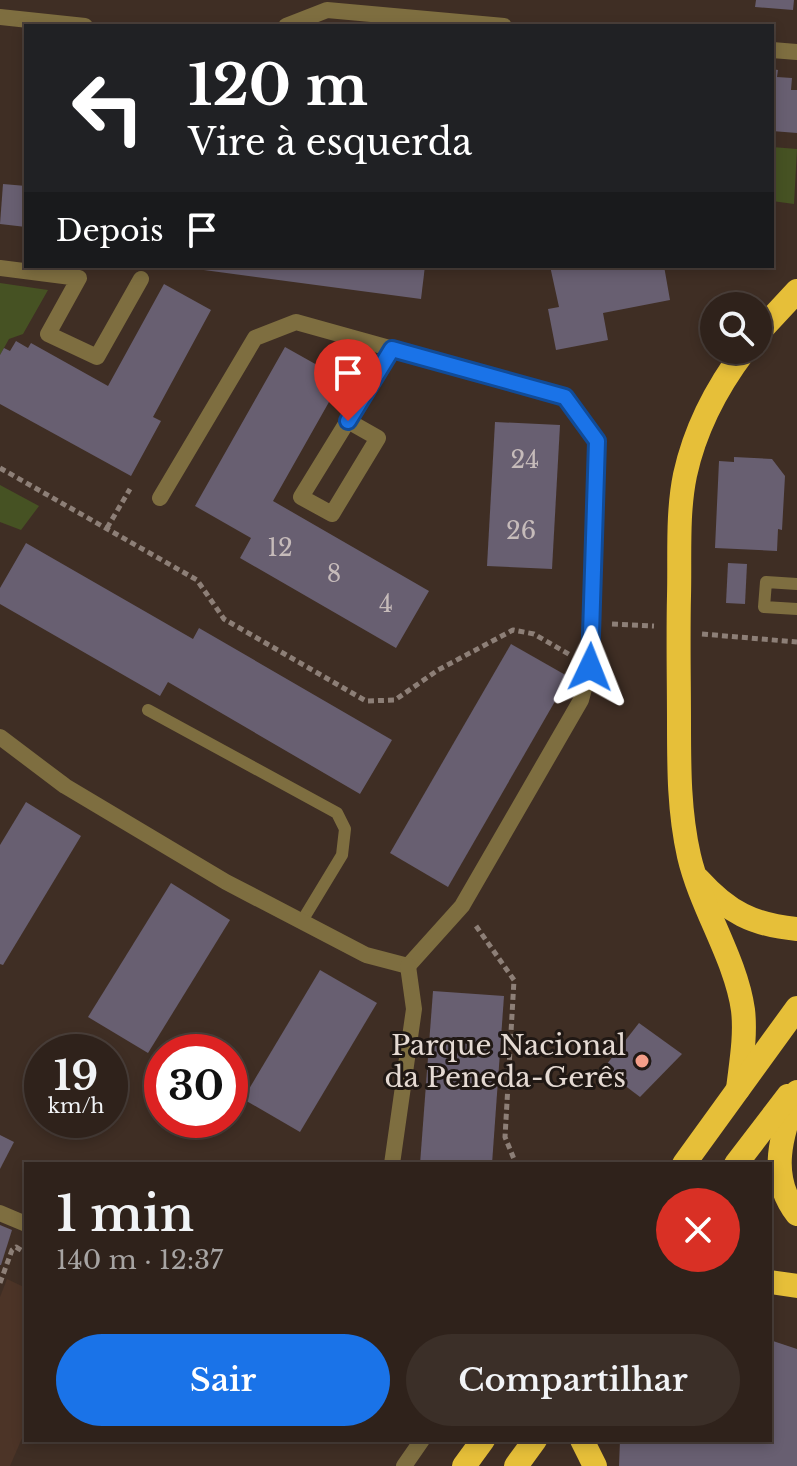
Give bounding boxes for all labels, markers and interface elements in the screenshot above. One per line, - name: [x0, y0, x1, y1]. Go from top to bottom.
- text: 120 m: [188, 51, 368, 120]
- icon: left: [56, 56, 160, 160]
- text: Vire à esquerda: [188, 120, 472, 165]
- icon: arrive: [180, 208, 224, 252]
- text: Depois: [56, 212, 164, 249]
- map controls: [700, 292, 772, 364]
- button: search: [700, 292, 772, 364]
- pin: [314, 339, 382, 421]
- icon: arrive: [326, 351, 370, 395]
- house number: 24: [511, 445, 539, 474]
- house number: 26: [506, 516, 536, 545]
- house number: 12: [267, 533, 293, 562]
- house number: 8: [327, 559, 341, 588]
- house number: 4: [379, 589, 393, 618]
- position arrow: [548, 625, 632, 709]
- place label: Parque Nacional da Peneda-Gerês: [384, 1028, 626, 1095]
- speed limit sign: 30: [144, 1034, 248, 1138]
- text: 19: [54, 1051, 98, 1101]
- marker: Parque Nacional da Peneda-Gerês: [633, 1052, 651, 1070]
- text: km/h: [48, 1094, 104, 1118]
- text: 1 min: [56, 1184, 194, 1244]
- button: close: [656, 1188, 740, 1272]
- text: 140 m · 12:37: [56, 1244, 223, 1276]
- button: Sair: [56, 1334, 390, 1426]
- button: Compartilhar: [406, 1334, 740, 1426]

